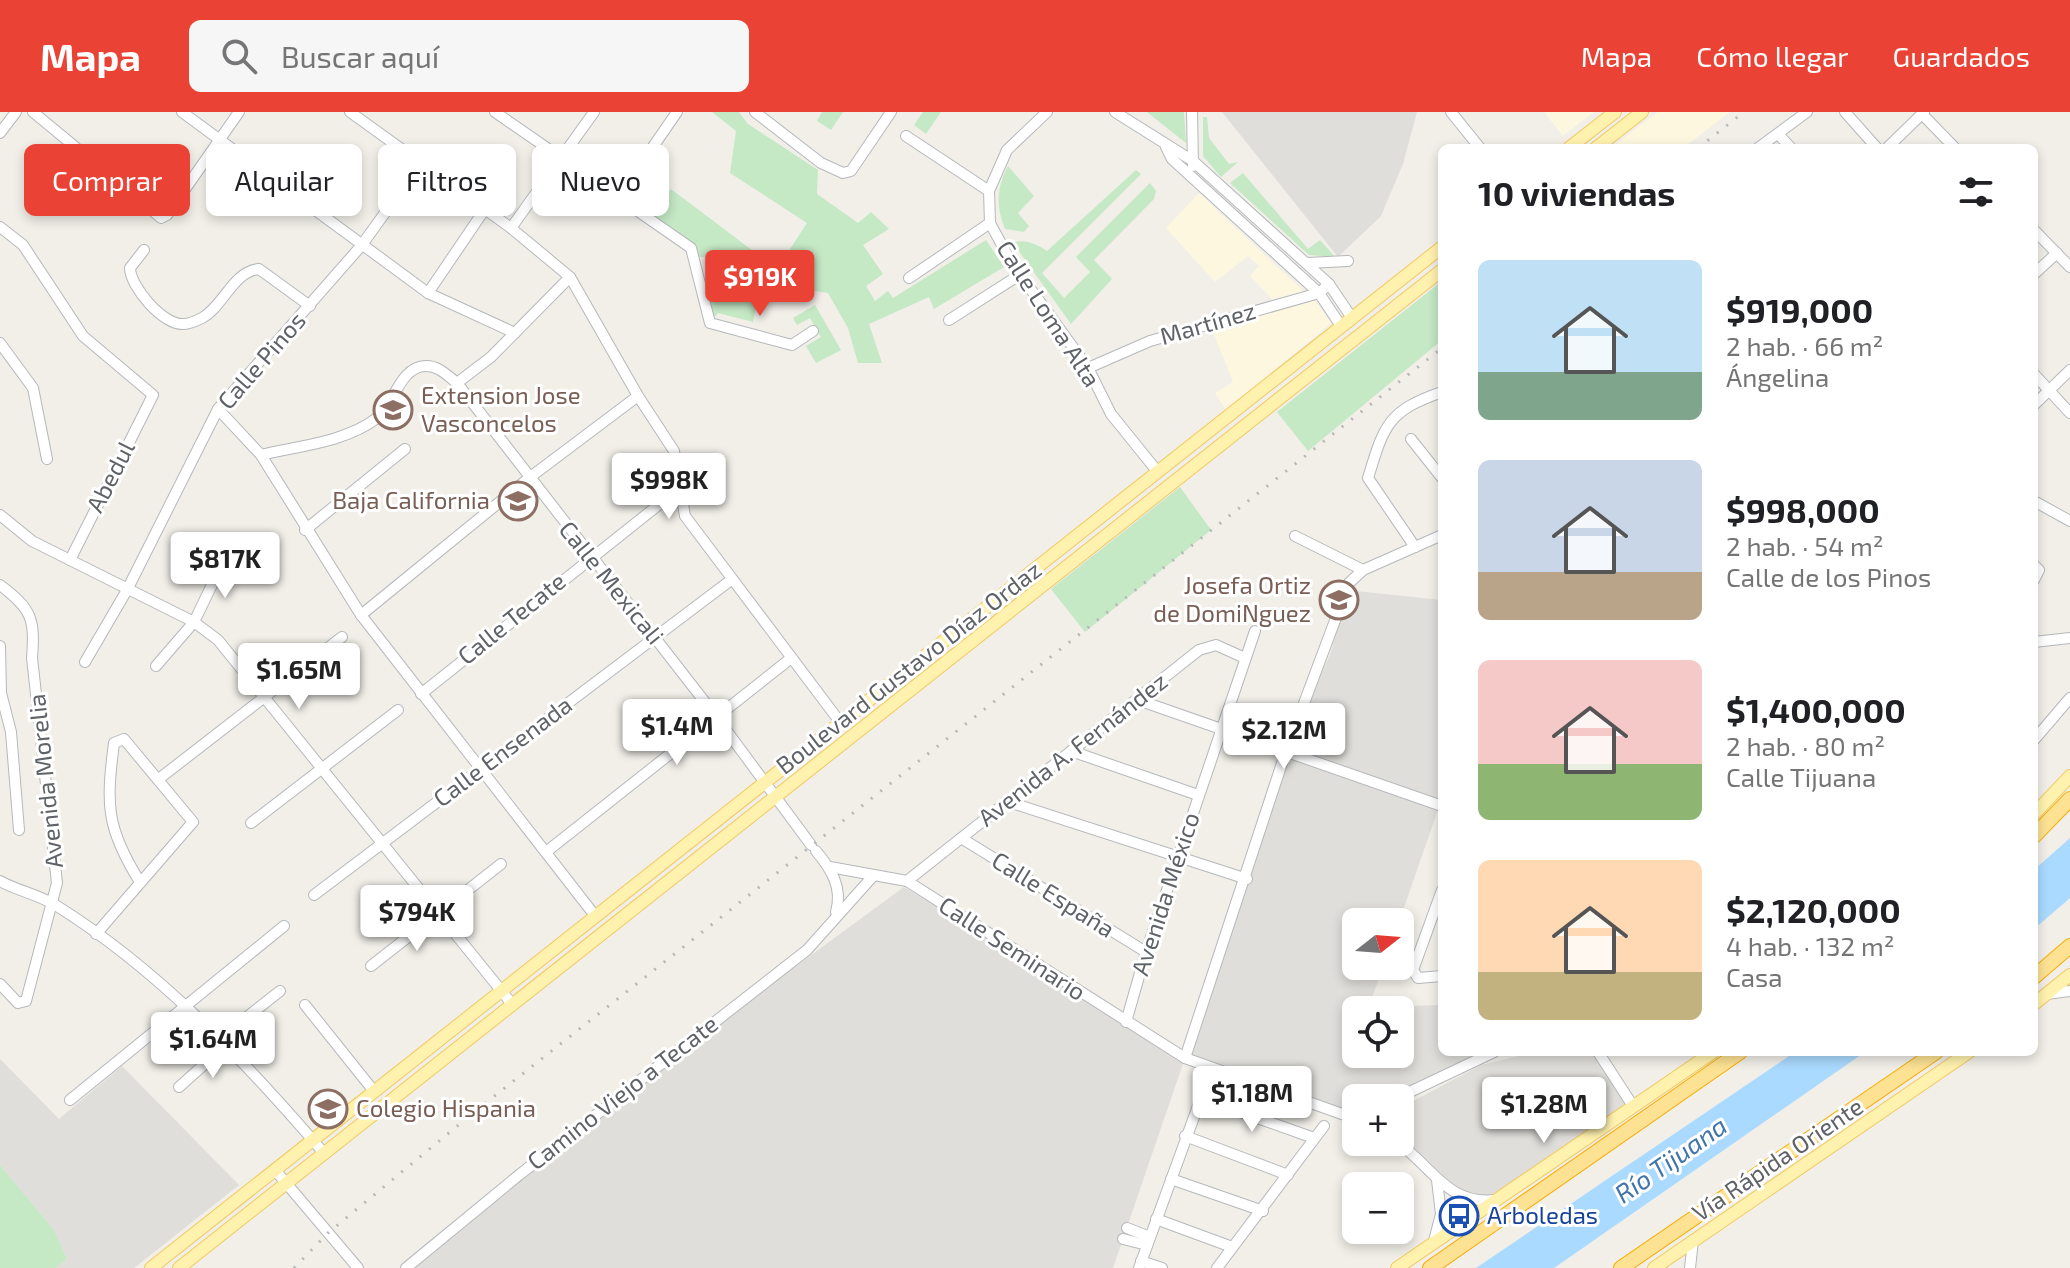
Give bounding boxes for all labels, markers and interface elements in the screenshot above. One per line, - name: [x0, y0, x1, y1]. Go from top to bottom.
- search box: [189, 20, 749, 92]
- text: Mapa: [40, 33, 141, 79]
- icon: search: [217, 34, 261, 78]
- text: Buscar aquí: [281, 38, 439, 74]
- text: Mapa: [1581, 39, 1652, 73]
- text: Cómo llegar: [1696, 39, 1849, 73]
- text: Guardados: [1893, 39, 2030, 73]
- chip: Comprar: [24, 144, 190, 216]
- chip: Alquilar: [206, 144, 362, 216]
- chip: Filtros: [378, 144, 516, 216]
- chip: Nuevo: [532, 144, 669, 216]
- icon: filters: [1954, 170, 1998, 214]
- text: 10 viviendas: [1478, 172, 1675, 213]
- street label: Calle Loma Alta: [991, 235, 1107, 392]
- pin: $919K: [704, 250, 816, 318]
- text: $919K: [723, 260, 797, 291]
- text: $919,000: [1726, 289, 1873, 330]
- icon: home: [1542, 292, 1638, 388]
- street label: Martínez: [1156, 295, 1259, 350]
- street label: Calle Pinos: [211, 306, 311, 415]
- text: 2 hab. · 66 m²: [1726, 330, 1883, 361]
- text: Ángelina: [1726, 361, 1829, 392]
- place label: Extension Jose Vasconcelos: [421, 380, 581, 437]
- school or university icon: Extension Jose Vasconcelos: [372, 389, 414, 431]
- street label: Abedul: [79, 436, 140, 517]
- pin: $998K: [613, 453, 725, 521]
- text: $998K: [630, 463, 708, 494]
- school or university icon: Baja California: [497, 480, 539, 522]
- place label: Baja California: [332, 485, 490, 514]
- text: $998,000: [1726, 489, 1880, 530]
- icon: home: [1542, 492, 1638, 588]
- street label: Calle Mexicali: [554, 515, 671, 649]
- text: 2 hab. · 54 m²: [1726, 530, 1884, 561]
- pin: $817K: [169, 532, 281, 600]
- text: $817K: [189, 542, 261, 573]
- street label: Boulevard Gustavo Díaz Ordaz: [770, 554, 1046, 779]
- text: Calle de los Pinos: [1726, 561, 1931, 592]
- street label: Calle Tecate: [451, 566, 571, 670]
- place label: Josefa Ortiz de DomiNguez: [1153, 570, 1311, 627]
- school or university icon: Josefa Ortiz de DomiNguez: [1318, 579, 1360, 621]
- pin: $1.65M: [234, 643, 364, 711]
- text: $1.65M: [256, 653, 342, 684]
- street label: Avenida A. Fernández: [972, 666, 1173, 832]
- street label: Calle Ensenada: [427, 689, 577, 812]
- text: $1,400,000: [1726, 689, 1906, 730]
- icon: home: [1542, 692, 1638, 788]
- street label: Avenida Morelia: [21, 693, 68, 870]
- pin: $1.4M: [621, 699, 733, 767]
- pin: $2.12M: [1219, 703, 1349, 771]
- text: $1.4M: [641, 709, 713, 740]
- text: $2.12M: [1241, 713, 1327, 744]
- text: 2 hab. · 80 m²: [1726, 730, 1885, 761]
- text: Calle Tijuana: [1726, 761, 1876, 792]
- street label: Avenida México: [1125, 808, 1205, 979]
- street label: Calle España: [987, 845, 1121, 943]
- pin: $794K: [361, 885, 473, 953]
- text: $2,120,000: [1726, 889, 1901, 930]
- street label: Calle Seminario: [934, 890, 1092, 1006]
- icon: home: [1542, 892, 1638, 988]
- text: $794K: [378, 895, 456, 926]
- north arrow: [1342, 908, 1414, 980]
- map controls: [1342, 908, 1414, 1244]
- text: 4 hab. · 132 m²: [1726, 930, 1894, 961]
- text: Casa: [1726, 961, 1783, 992]
- button: locate: [1342, 996, 1414, 1068]
- street label: Camino Viejo a Tecate: [521, 1008, 723, 1175]
- pin: $1.64M: [148, 1012, 278, 1080]
- text: $1.64M: [169, 1022, 257, 1053]
- pin: $1.18M: [1187, 1066, 1317, 1134]
- text: $1.18M: [1211, 1076, 1293, 1107]
- pin: $1.28M: [1479, 1077, 1609, 1145]
- button: +: [1342, 1084, 1414, 1156]
- text: $1.28M: [1500, 1087, 1588, 1118]
- school or university icon: Colegio Hispania: [307, 1088, 349, 1130]
- street label: Vía Rápida Oriente: [1686, 1091, 1868, 1227]
- place label: Colegio Hispania: [356, 1093, 536, 1122]
- water label: Río Tijuana: [1608, 1109, 1732, 1209]
- button: −: [1342, 1172, 1414, 1244]
- bus stop icon: Arboledas: [1438, 1195, 1480, 1237]
- place label: Arboledas: [1487, 1200, 1598, 1229]

